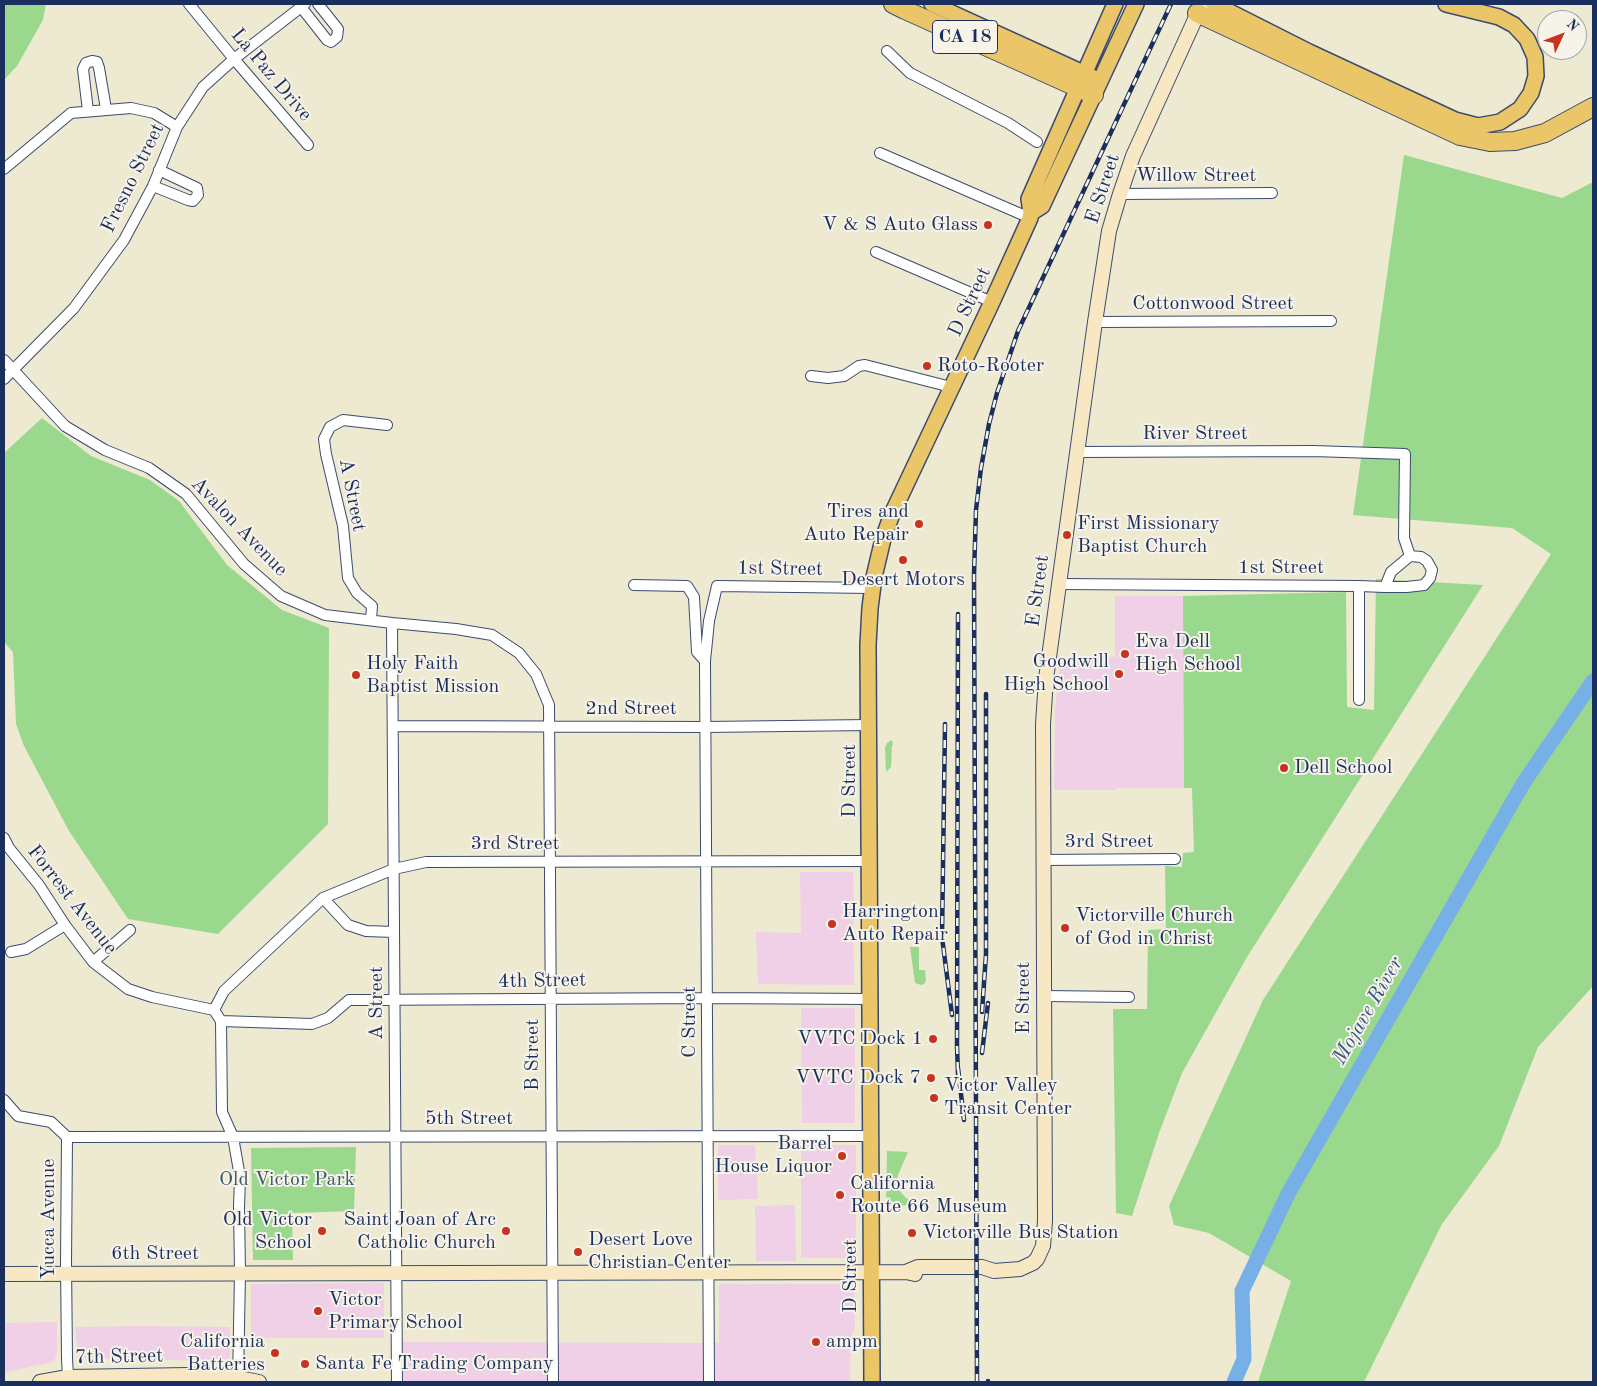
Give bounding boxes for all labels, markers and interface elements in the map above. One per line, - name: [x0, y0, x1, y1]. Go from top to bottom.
- north arrow: [1537, 10, 1587, 60]
- text: N: [1563, 17, 1581, 34]
- road number: CA 18: [932, 21, 998, 54]
- street label: La Paz Drive: [225, 24, 317, 126]
- street label: Fresno Street: [96, 119, 170, 237]
- street label: E Street: [1080, 151, 1126, 227]
- street label: Willow Street: [1136, 164, 1256, 188]
- place label: V & S Auto Glass: [822, 213, 978, 237]
- marker: V & S Auto Glass: [982, 219, 994, 231]
- street label: D Street: [943, 263, 997, 341]
- street label: Cottonwood Street: [1132, 292, 1294, 316]
- place label: Roto-Rooter: [937, 354, 1044, 378]
- marker: Roto-Rooter: [921, 360, 933, 372]
- street label: River Street: [1142, 422, 1248, 446]
- street label: A Street: [333, 456, 371, 534]
- street label: Avalon Avenue: [186, 472, 292, 582]
- place label: Tires and Auto Repair: [803, 500, 909, 547]
- place label: First Missionary Baptist Church: [1077, 512, 1220, 559]
- marker: Tires and Auto Repair: [913, 518, 925, 530]
- marker: First Missionary Baptist Church: [1061, 529, 1073, 541]
- street label: E Street: [1021, 553, 1055, 629]
- marker: Desert Motors: [897, 554, 909, 566]
- street label: 1st Street: [737, 556, 823, 582]
- street label: 1st Street: [1238, 556, 1324, 580]
- place label: Desert Motors: [841, 568, 965, 592]
- place label: Eva Dell High School: [1135, 630, 1241, 677]
- marker: Eva Dell High School: [1119, 648, 1131, 660]
- place label: Goodwill High School: [1003, 650, 1109, 697]
- place label: Holy Faith Baptist Mission: [366, 652, 499, 699]
- marker: Goodwill High School: [1113, 668, 1125, 680]
- marker: Holy Faith Baptist Mission: [350, 669, 362, 681]
- street label: 2nd Street: [585, 697, 677, 721]
- street label: D Street: [838, 744, 862, 818]
- place label: Dell School: [1294, 756, 1392, 780]
- marker: Dell School: [1278, 762, 1290, 774]
- street label: 3rd Street: [1065, 830, 1153, 854]
- street label: 3rd Street: [471, 832, 559, 856]
- street label: Forrest Avenue: [22, 840, 122, 960]
- place label: Harrington Auto Repair: [842, 900, 948, 947]
- place label: Victorville Church of God in Christ: [1075, 904, 1233, 951]
- marker: Harrington Auto Repair: [826, 918, 838, 930]
- marker: Victorville Church of God in Christ: [1059, 922, 1071, 934]
- water label: Mojave River: [1327, 953, 1409, 1069]
- street label: E Street: [1012, 962, 1036, 1034]
- street label: A Street: [365, 966, 389, 1040]
- street label: 4th Street: [498, 968, 586, 994]
- street label: C Street: [678, 986, 702, 1058]
- street label: B Street: [521, 1019, 545, 1091]
- place label: VVTC Dock 1: [797, 1027, 923, 1051]
- marker: VVTC Dock 1: [927, 1033, 939, 1045]
- place label: VVTC Dock 7: [795, 1066, 921, 1090]
- marker: VVTC Dock 7: [925, 1072, 937, 1084]
- place label: Victor Valley Transit Center: [944, 1074, 1072, 1121]
- marker: Victor Valley Transit Center: [928, 1092, 940, 1104]
- street label: 5th Street: [425, 1107, 513, 1131]
- place label: Barrel House Liquor: [715, 1132, 832, 1179]
- marker: Barrel House Liquor: [836, 1150, 848, 1162]
- street label: Yucca Avenue: [37, 1158, 61, 1280]
- park label: Old Victor Park: [219, 1168, 355, 1192]
- place label: California Route 66 Museum: [850, 1172, 1007, 1219]
- marker: California Route 66 Museum: [834, 1189, 846, 1201]
- place label: Old Victor School: [223, 1208, 312, 1255]
- place label: Saint Joan of Arc Catholic Church: [344, 1208, 496, 1255]
- place label: Victorville Bus Station: [922, 1221, 1119, 1245]
- marker: Old Victor School: [316, 1225, 328, 1237]
- marker: Saint Joan of Arc Catholic Church: [500, 1225, 512, 1237]
- marker: Victorville Bus Station: [906, 1227, 918, 1239]
- place label: Desert Love Christian Center: [588, 1228, 731, 1275]
- street label: D Street: [839, 1239, 863, 1313]
- street label: 6th Street: [111, 1242, 199, 1266]
- marker: Desert Love Christian Center: [572, 1246, 584, 1258]
- place label: Victor Primary School: [328, 1288, 463, 1335]
- marker: Victor Primary School: [312, 1305, 324, 1317]
- place label: California Batteries: [180, 1330, 265, 1377]
- place label: ampm: [826, 1330, 878, 1354]
- marker: ampm: [810, 1336, 822, 1348]
- street label: 7th Street: [75, 1344, 163, 1370]
- marker: California Batteries: [269, 1347, 281, 1359]
- place label: Santa Fe Trading Company: [315, 1352, 554, 1376]
- marker: Santa Fe Trading Company: [299, 1358, 311, 1370]

